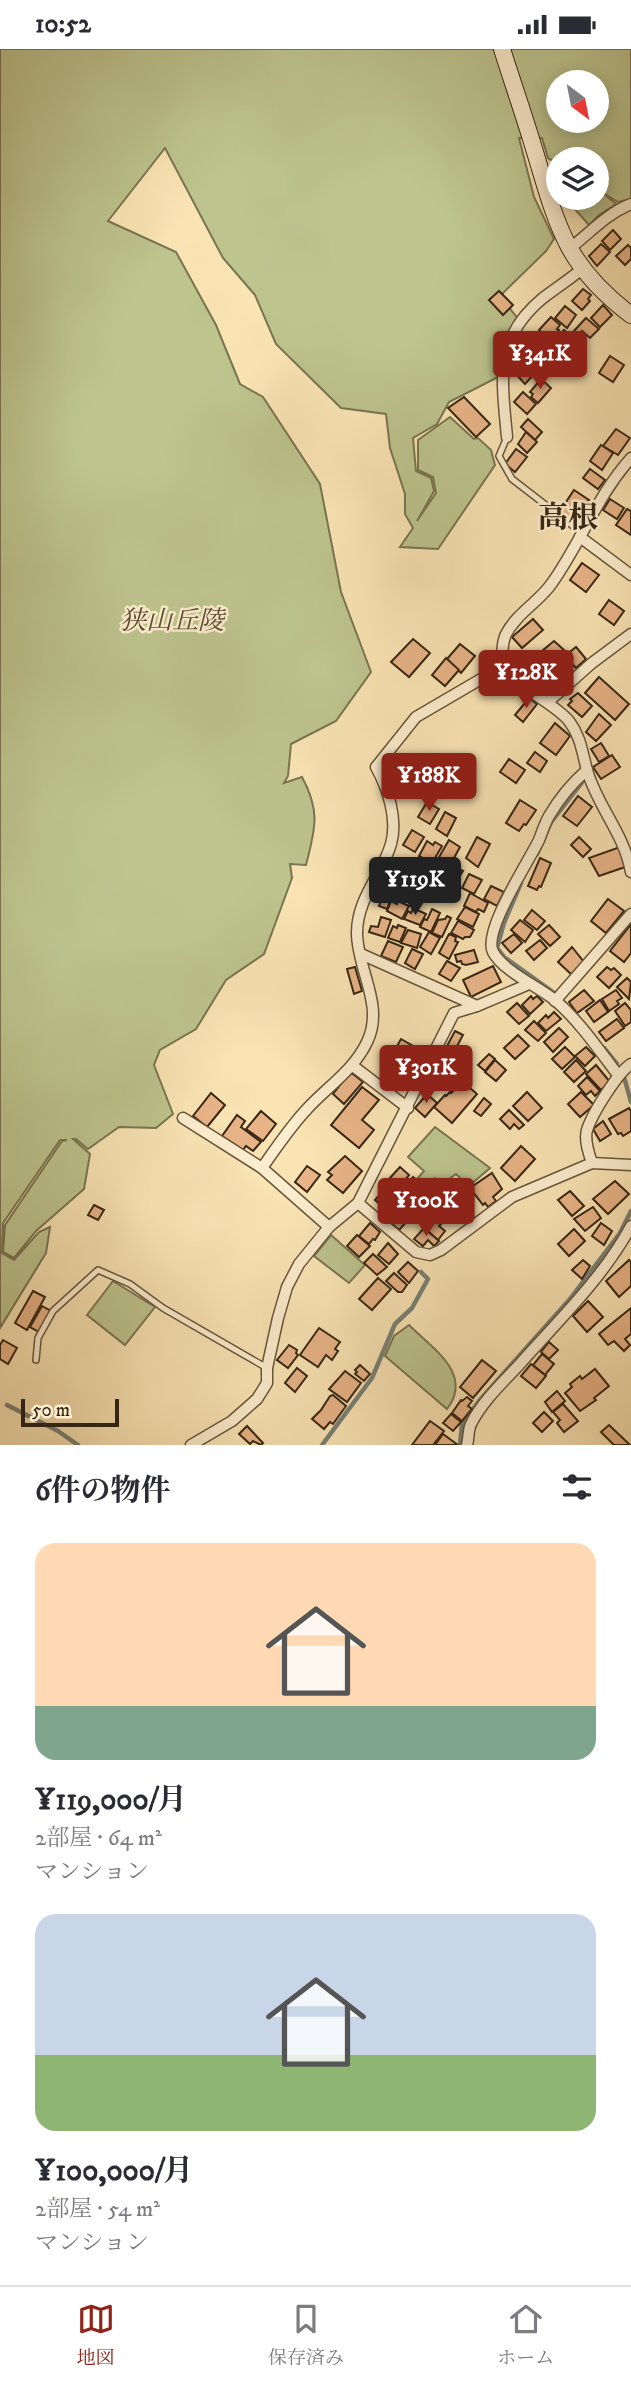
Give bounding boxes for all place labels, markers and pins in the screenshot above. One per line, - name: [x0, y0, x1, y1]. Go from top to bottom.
- pin: ¥341K: [491, 331, 589, 391]
- pin: ¥128K: [477, 651, 575, 710]
- pin: ¥188K: [380, 753, 478, 813]
- pin: ¥119K: [366, 857, 464, 917]
- pin: ¥301K: [377, 1045, 475, 1105]
- pin: ¥100K: [377, 1179, 475, 1238]

